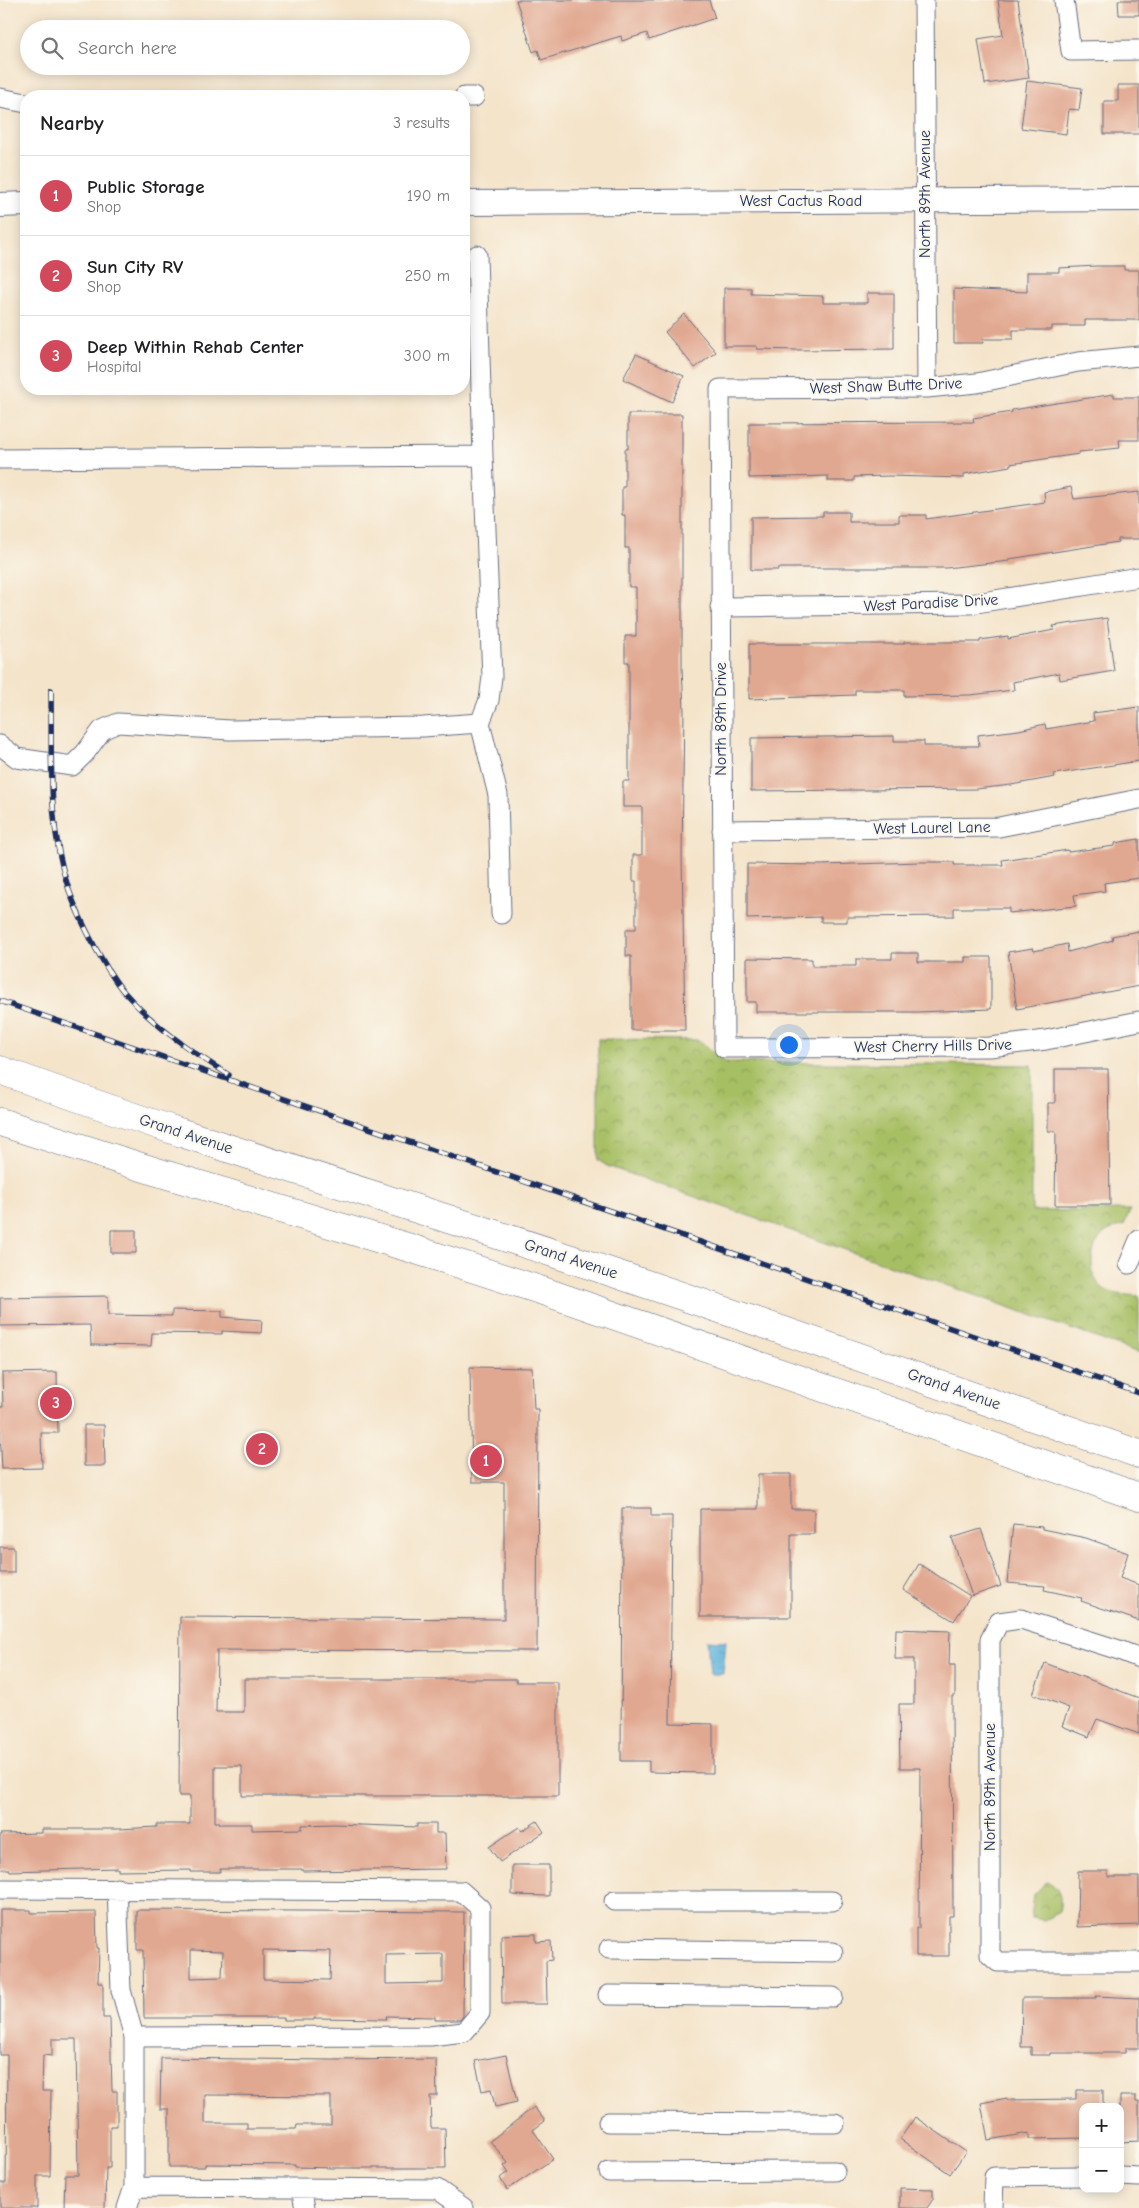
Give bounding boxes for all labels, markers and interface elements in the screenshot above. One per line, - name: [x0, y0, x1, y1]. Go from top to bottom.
- search box: [20, 20, 470, 75]
- icon: search: [38, 34, 66, 62]
- text: Search here: [78, 37, 177, 59]
- text: Nearby: [40, 111, 104, 135]
- text: 3 results: [393, 114, 450, 132]
- street label: North 89th Avenue: [916, 130, 934, 258]
- text: Public Storage: [87, 176, 205, 198]
- text: 1: [53, 187, 59, 205]
- text: 190 m: [407, 187, 450, 205]
- street label: West Cactus Road: [740, 192, 862, 210]
- text: Shop: [87, 198, 121, 216]
- text: Sun City RV: [87, 256, 183, 278]
- text: 2: [52, 267, 60, 285]
- text: 250 m: [405, 267, 450, 285]
- text: Shop: [87, 278, 121, 296]
- text: Deep Within Rehab Center: [87, 336, 304, 358]
- text: 3: [52, 347, 60, 365]
- text: 300 m: [404, 347, 450, 365]
- text: Hospital: [87, 358, 142, 376]
- street label: West Shaw Butte Drive: [809, 374, 963, 398]
- street label: West Paradise Drive: [863, 590, 999, 616]
- street label: North 89th Drive: [712, 662, 730, 776]
- street label: West Laurel Lane: [873, 818, 991, 838]
- your location: [776, 1032, 802, 1058]
- street label: West Cherry Hills Drive: [854, 1036, 1012, 1056]
- street label: Grand Avenue: [137, 1110, 235, 1158]
- street label: Grand Avenue: [522, 1235, 620, 1283]
- street label: Grand Avenue: [905, 1365, 1003, 1413]
- pin: 3: [40, 1384, 72, 1422]
- pin: 2: [246, 1430, 278, 1468]
- pin: 1: [470, 1442, 502, 1480]
- street label: North 89th Avenue: [981, 1723, 999, 1851]
- map controls: [1079, 2103, 1124, 2193]
- button: +: [1079, 2103, 1124, 2148]
- button: −: [1079, 2148, 1124, 2193]

